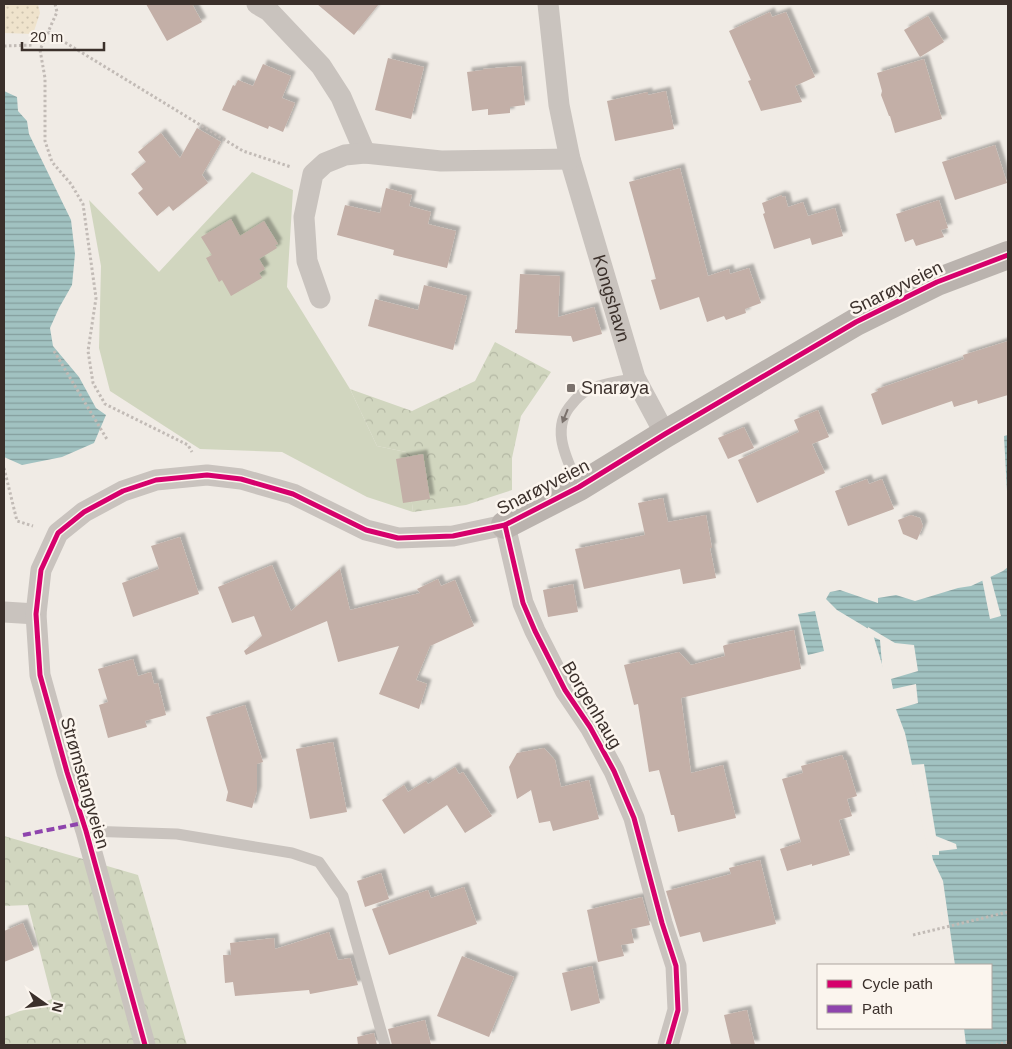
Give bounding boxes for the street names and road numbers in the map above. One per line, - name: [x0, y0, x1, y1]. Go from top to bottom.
- street label: Kongshavn: [589, 252, 634, 344]
- street label: Snarøyveien: [846, 257, 946, 319]
- street label: Snarøyveien: [493, 455, 593, 519]
- street label: Borgenhaug: [558, 658, 626, 752]
- street label: Strømstangveien: [57, 715, 113, 851]

